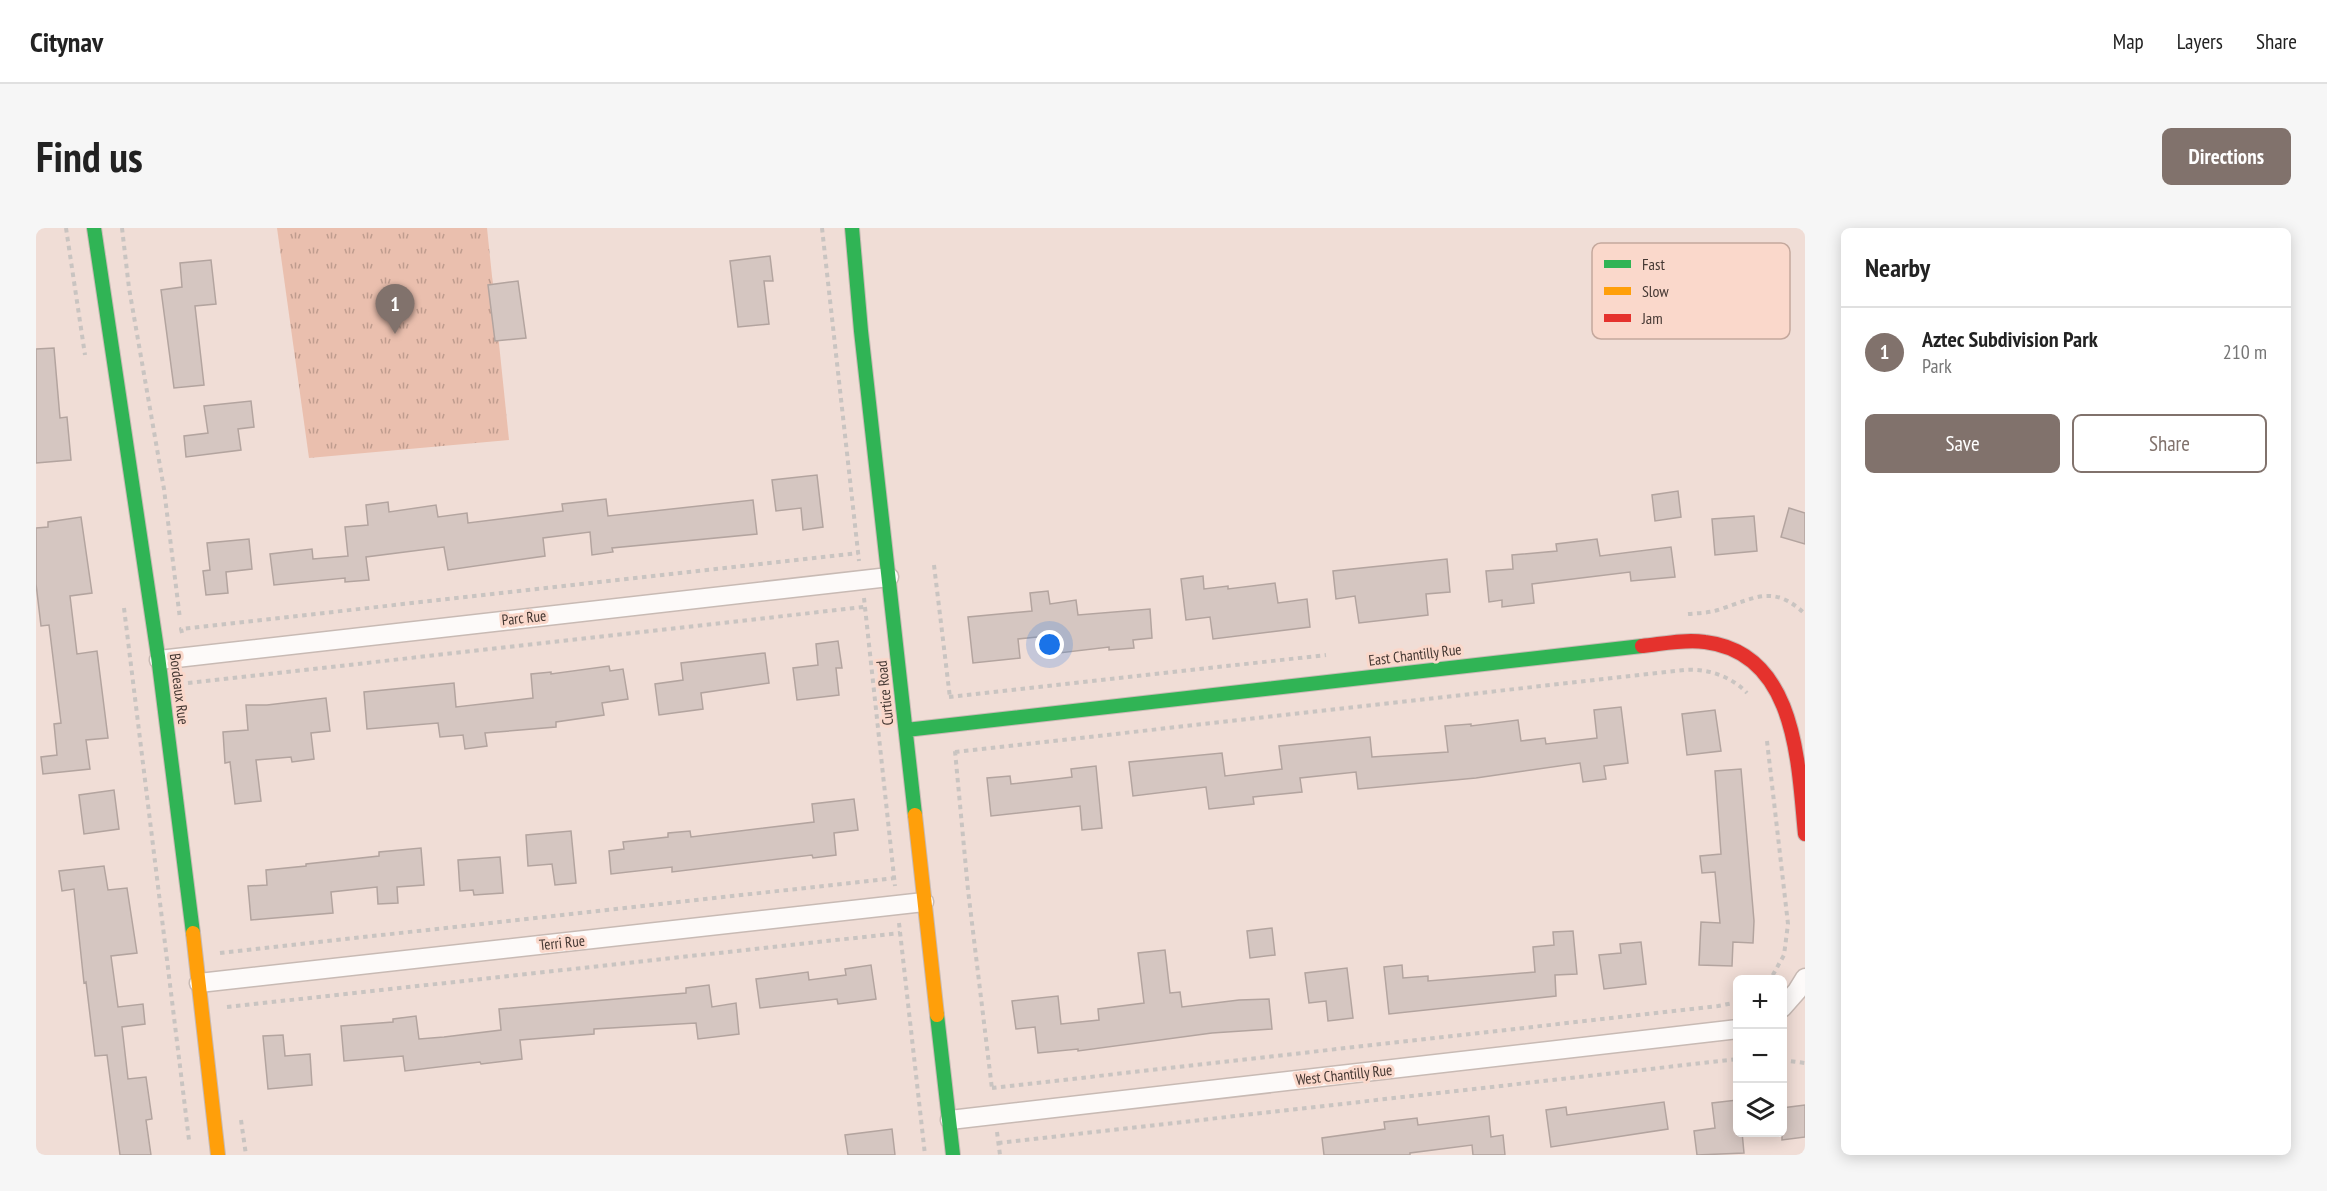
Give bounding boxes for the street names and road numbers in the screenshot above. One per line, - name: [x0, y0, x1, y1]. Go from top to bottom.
- street label: Parc Rue: [501, 606, 547, 629]
- street label: East Chantilly Rue: [1367, 639, 1463, 670]
- street label: Bordeaux Rue: [166, 652, 193, 726]
- street label: Curtice Road: [872, 660, 897, 726]
- street label: Terri Rue: [538, 931, 586, 954]
- street label: West Chantilly Rue: [1295, 1060, 1393, 1089]

